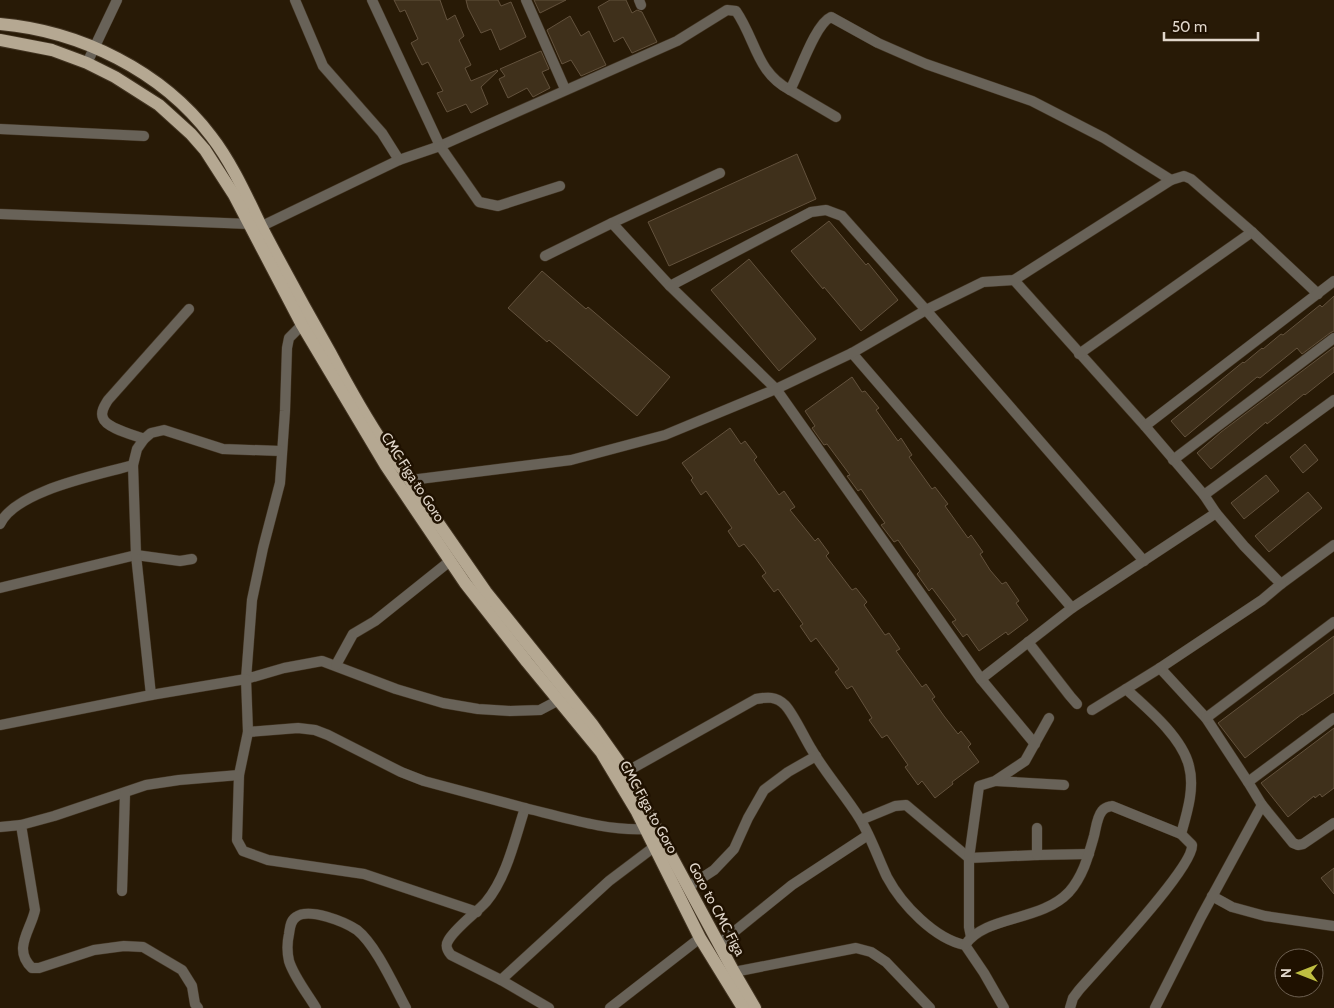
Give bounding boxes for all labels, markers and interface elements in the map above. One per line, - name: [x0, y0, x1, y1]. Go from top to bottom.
- scale bar: [1164, 10, 1258, 42]
- text: 50 m: [1172, 18, 1207, 36]
- street label: CMC Figa to Goro: [377, 429, 449, 525]
- street label: CMC Figa to Goro: [616, 757, 682, 857]
- street label: Goro to CMC Figa: [685, 859, 749, 959]
- north arrow: [1274, 948, 1324, 998]
- text: N: [1277, 968, 1295, 978]

